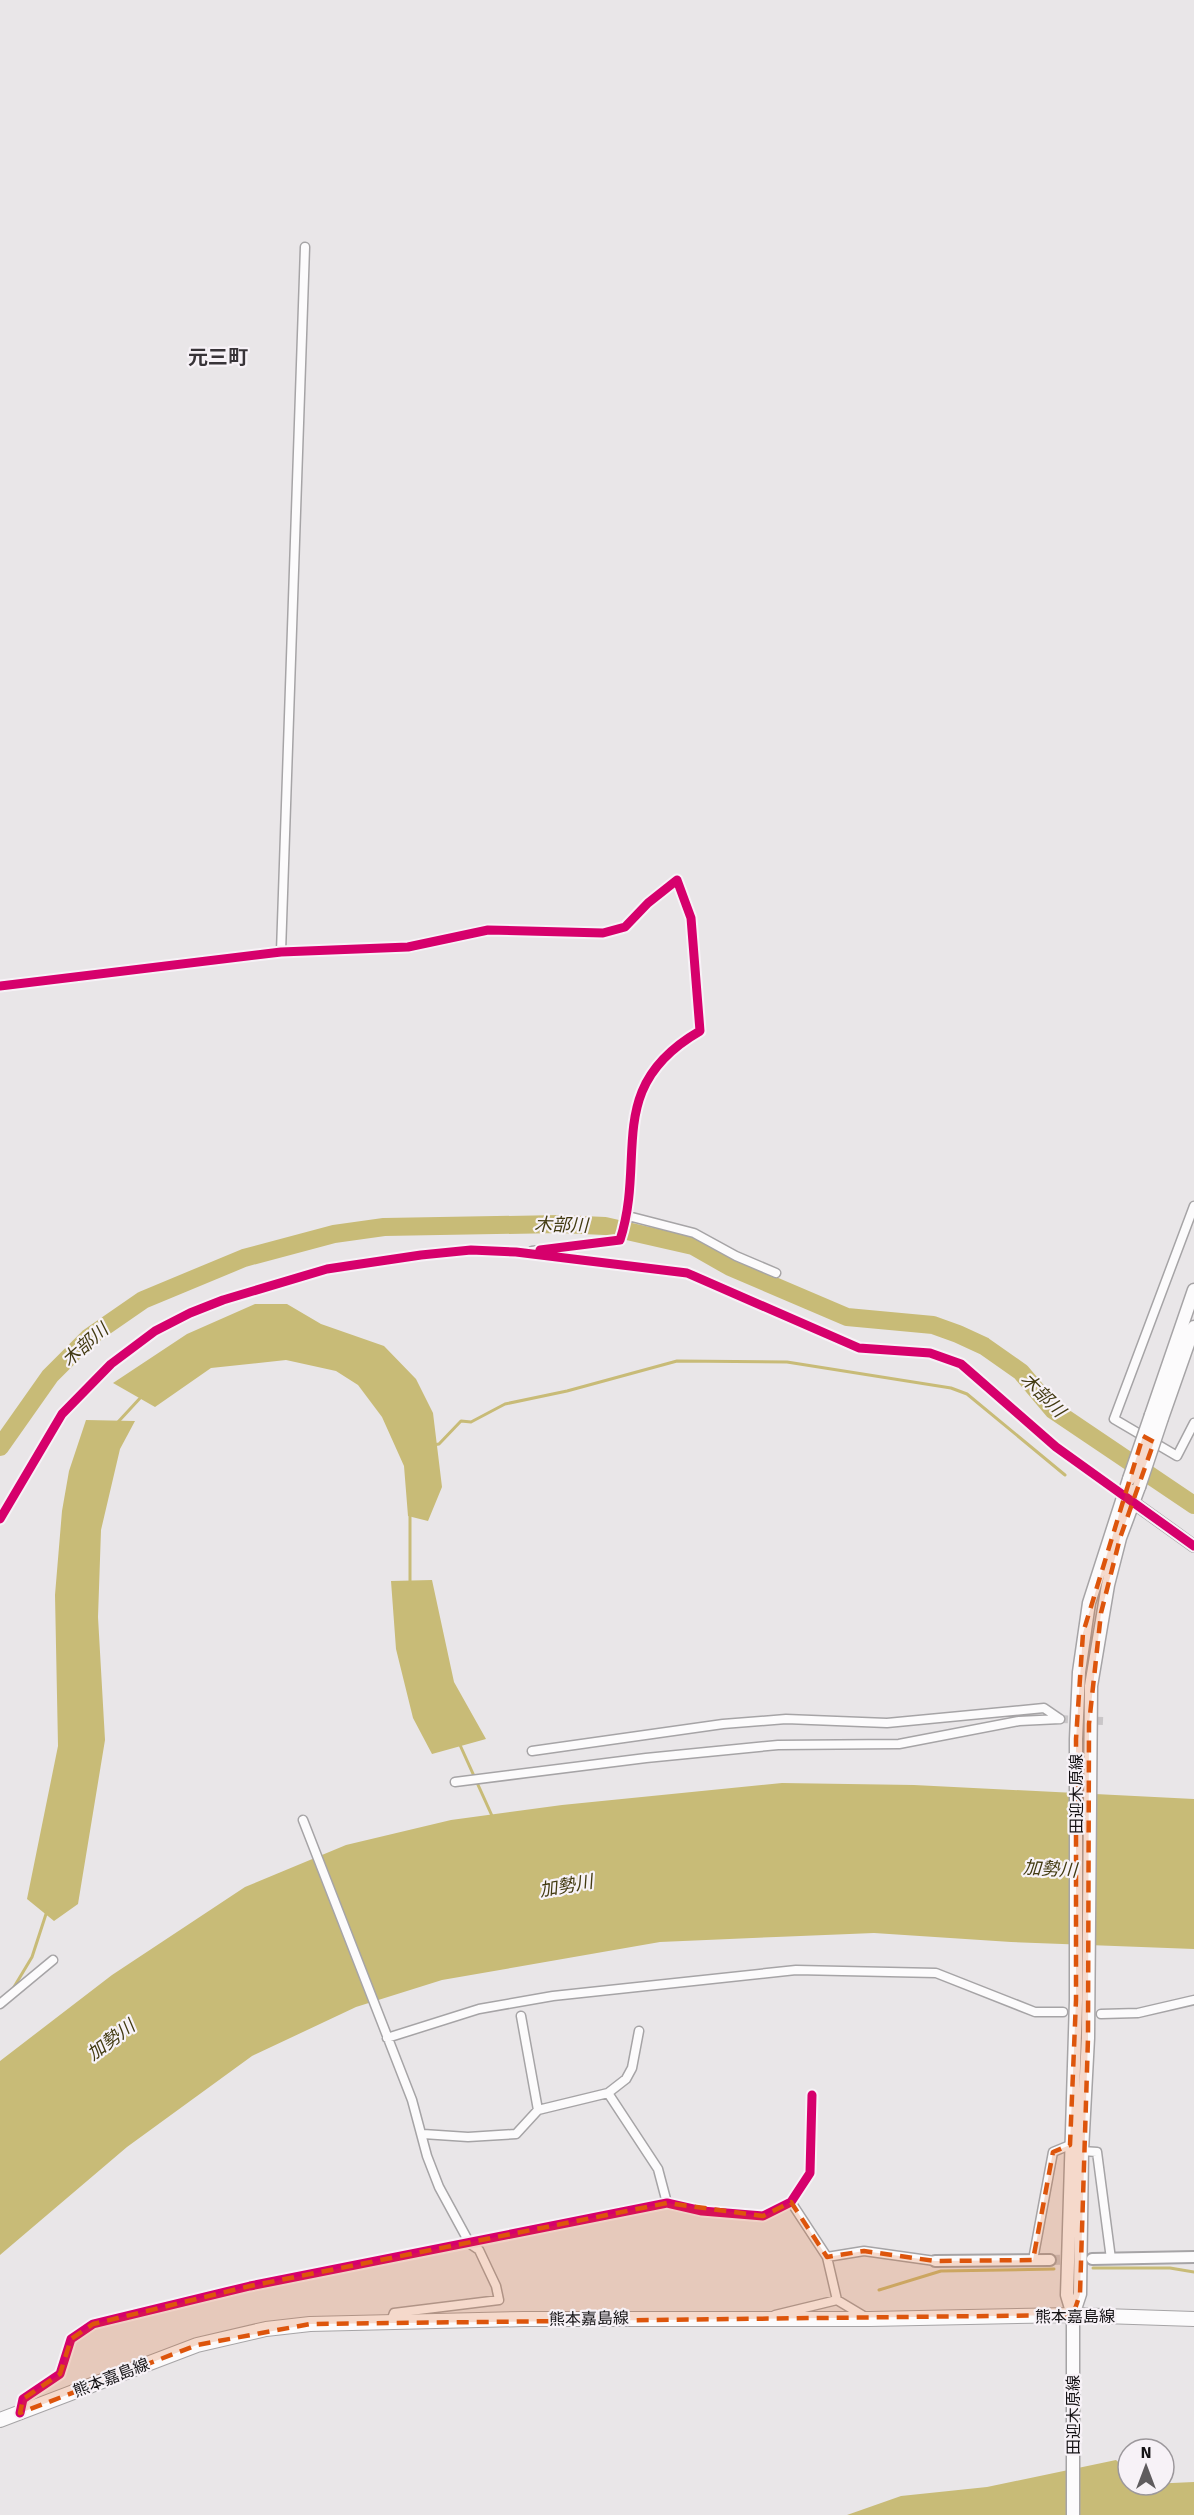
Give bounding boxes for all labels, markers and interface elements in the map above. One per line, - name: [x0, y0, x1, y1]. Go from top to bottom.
- district label: 元三町: [188, 345, 248, 370]
- water label: 木部川: [534, 1214, 590, 1237]
- water label: 木部川: [57, 1318, 114, 1371]
- water label: 木部川: [1016, 1368, 1071, 1423]
- street label: 田迎木原線: [1067, 1754, 1087, 1834]
- water label: 加勢川: [1022, 1857, 1080, 1882]
- water label: 加勢川: [538, 1870, 596, 1902]
- water label: 加勢川: [83, 2014, 141, 2065]
- street label: 熊本嘉島線: [1035, 2307, 1115, 2327]
- street label: 熊本嘉島線: [549, 2308, 629, 2330]
- street label: 熊本嘉島線: [70, 2354, 152, 2402]
- street label: 田迎木原線: [1064, 2375, 1084, 2455]
- north arrow: [1116, 2437, 1176, 2497]
- text: N: [1140, 2443, 1152, 2463]

